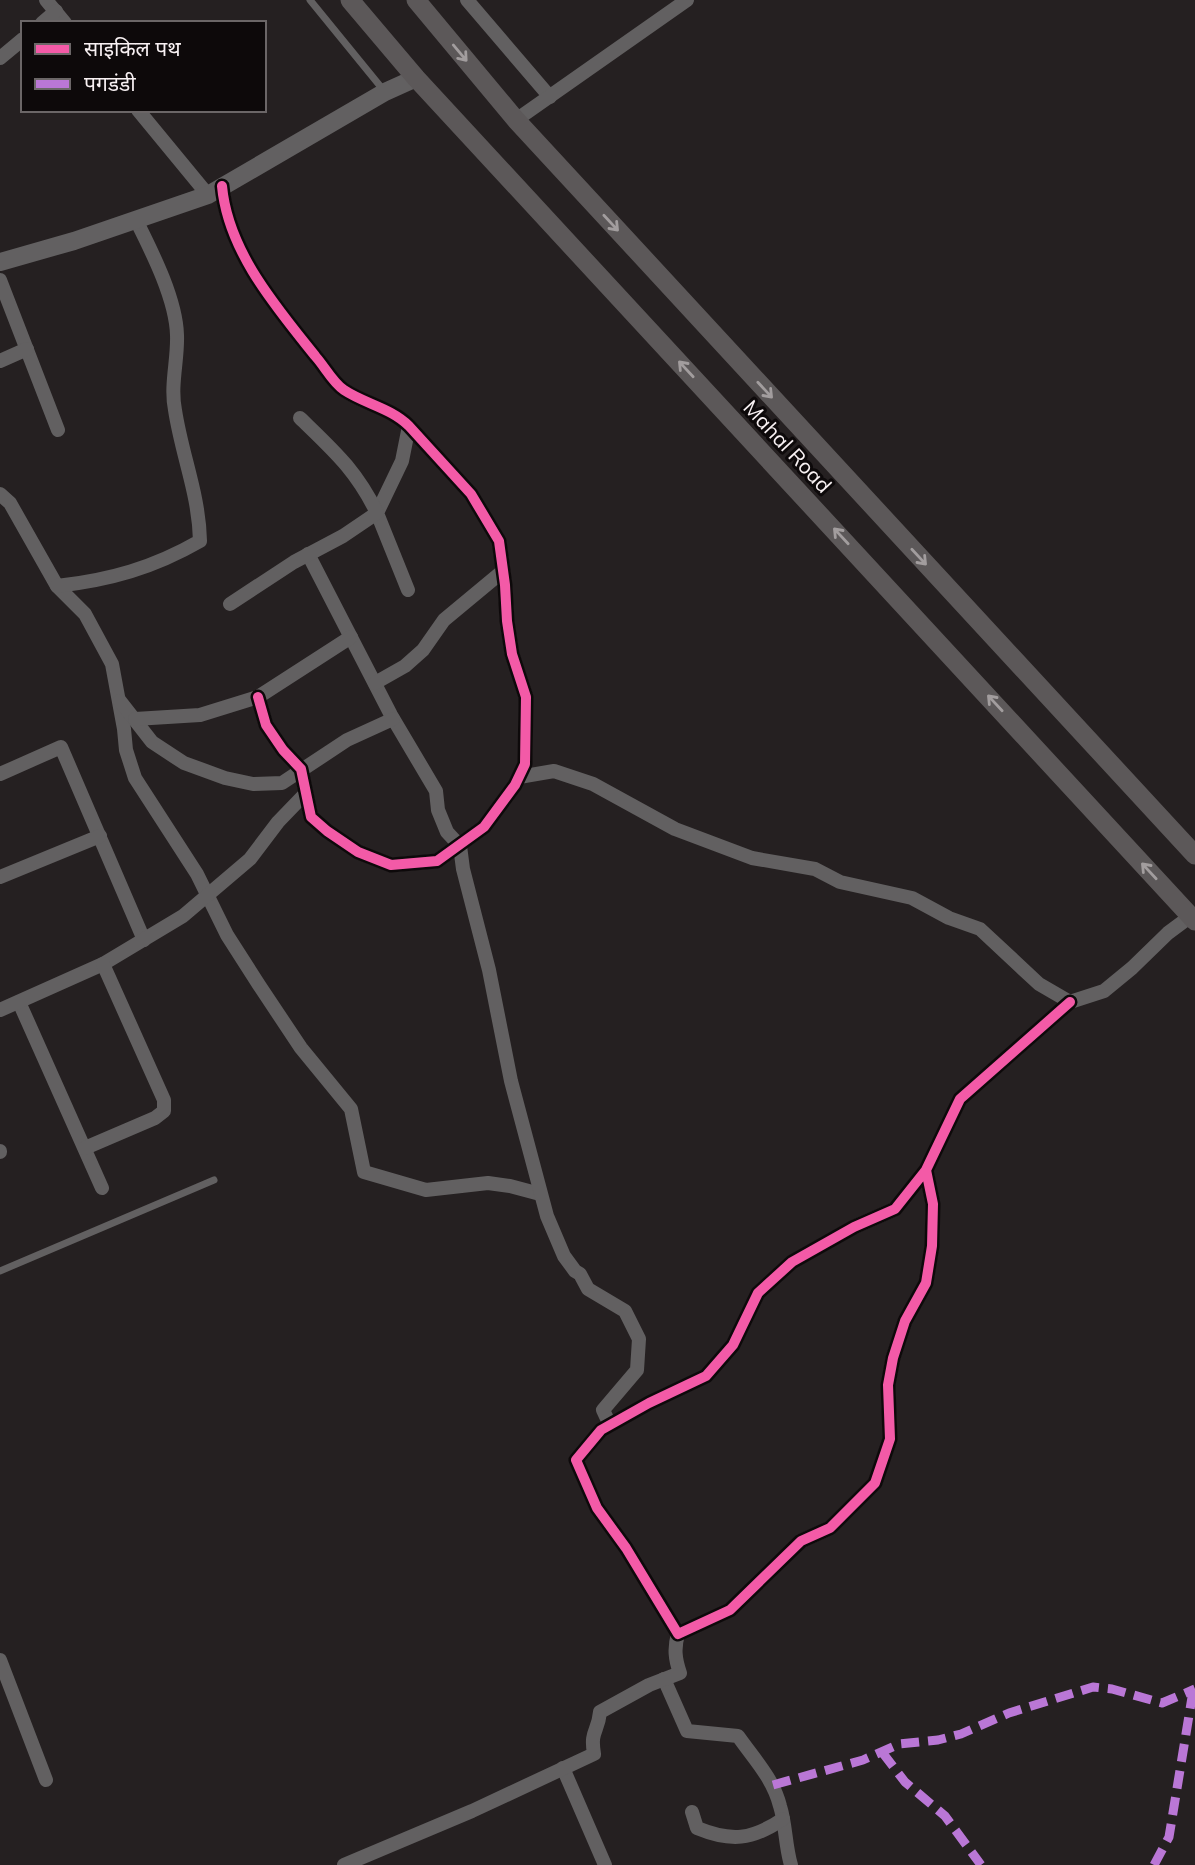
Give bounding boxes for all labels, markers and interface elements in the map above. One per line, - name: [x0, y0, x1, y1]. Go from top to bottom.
- legend: [21, 21, 266, 112]
- text: साइकिल पथ: [84, 35, 181, 61]
- one-way arrow: [452, 43, 467, 61]
- text: पगडंडी: [84, 70, 136, 96]
- one-way arrow: [602, 214, 619, 231]
- one-way arrow: [678, 360, 694, 378]
- one-way arrow: [757, 381, 773, 399]
- street label: Mahal Road: [738, 394, 838, 498]
- one-way arrow: [832, 528, 849, 545]
- one-way arrow: [911, 548, 928, 565]
- one-way arrow: [987, 694, 1003, 712]
- one-way arrow: [1141, 862, 1157, 880]

